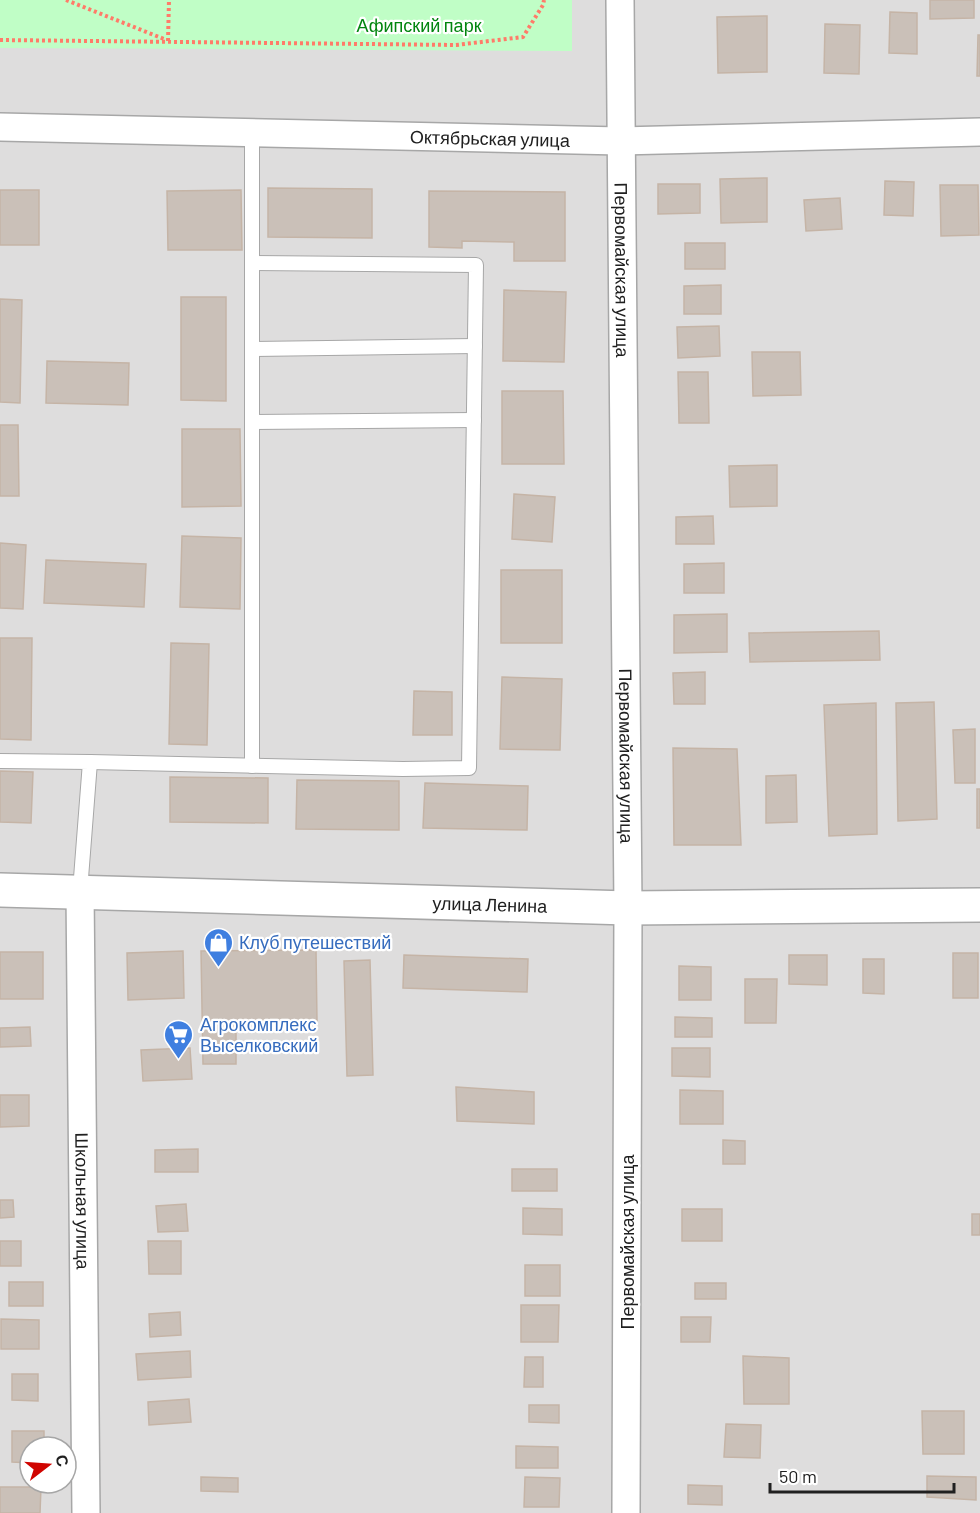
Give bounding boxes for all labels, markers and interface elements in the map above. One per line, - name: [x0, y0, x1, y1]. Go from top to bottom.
- park label: Афипский парк: [356, 14, 482, 36]
- street label: Октябрьская улица: [410, 125, 571, 151]
- street label: Первомайская улица: [611, 182, 634, 359]
- street label: Первомайская улица: [615, 668, 638, 845]
- street label: улица Ленина: [432, 891, 549, 917]
- shop icon: Клуб путешествий: [202, 926, 234, 968]
- place label: Клуб путешествий: [239, 931, 391, 953]
- place label: Агрокомплекс Выселковский: [200, 1013, 318, 1056]
- supermarket icon: Агрокомплекс Выселковский: [163, 1018, 195, 1060]
- street label: Школьная улица: [71, 1132, 95, 1271]
- street label: Первомайская улица: [616, 1154, 638, 1329]
- north arrow: [18, 1435, 78, 1495]
- text: С: [52, 1452, 74, 1469]
- scale bar: [770, 1456, 954, 1494]
- text: 50 m: [779, 1465, 817, 1487]

